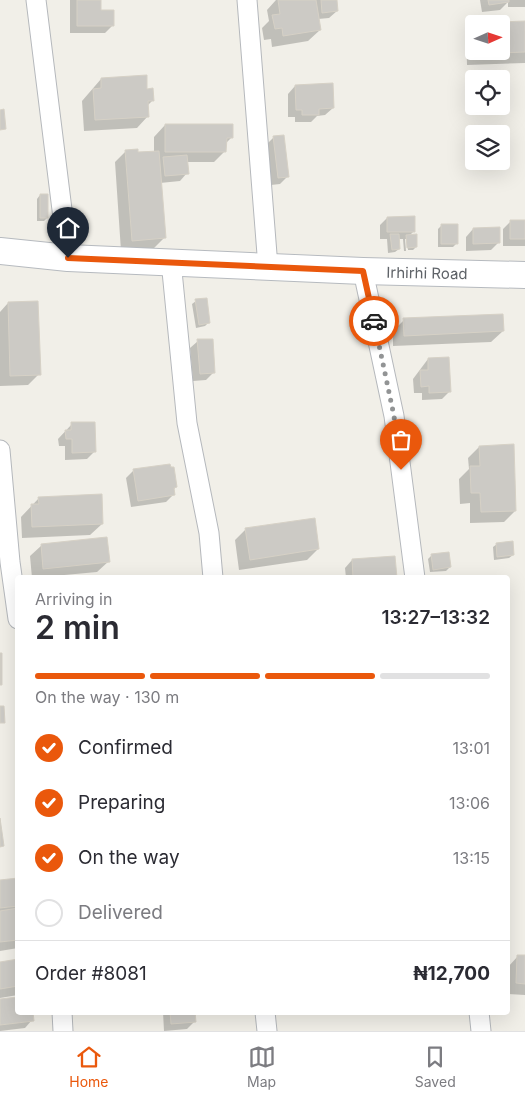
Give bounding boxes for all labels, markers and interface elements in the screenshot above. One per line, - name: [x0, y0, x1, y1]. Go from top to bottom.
- north arrow: [465, 15, 510, 60]
- map controls: [465, 15, 510, 170]
- button: locate: [465, 70, 510, 115]
- button: layers: [465, 125, 510, 170]
- pin: [47, 207, 89, 258]
- icon: home: [54, 214, 82, 242]
- street label: Irhirhi Road: [386, 263, 468, 283]
- courier: [349, 296, 399, 346]
- icon: car: [360, 307, 388, 335]
- pin: [380, 419, 422, 470]
- icon: bag: [387, 426, 415, 454]
- text: Arriving in: [35, 589, 112, 609]
- text: 13:27–13:32: [381, 606, 490, 629]
- text: 2 min: [35, 608, 120, 647]
- text: On the way · 130 m: [35, 687, 179, 707]
- icon: check: [35, 734, 63, 762]
- text: Confirmed: [78, 736, 173, 759]
- text: 13:01: [452, 738, 490, 758]
- icon: check: [35, 789, 63, 817]
- text: Preparing: [78, 791, 165, 814]
- text: 13:06: [449, 793, 490, 813]
- icon: check: [35, 844, 63, 872]
- text: On the way: [78, 846, 180, 869]
- text: 13:15: [453, 848, 490, 868]
- text: Delivered: [78, 901, 163, 924]
- text: Order #8081: [35, 962, 147, 985]
- text: ₦12,700: [413, 962, 490, 985]
- tab: Home: [69, 1043, 109, 1090]
- tab: Map: [247, 1043, 276, 1090]
- tab: Saved: [415, 1043, 456, 1090]

